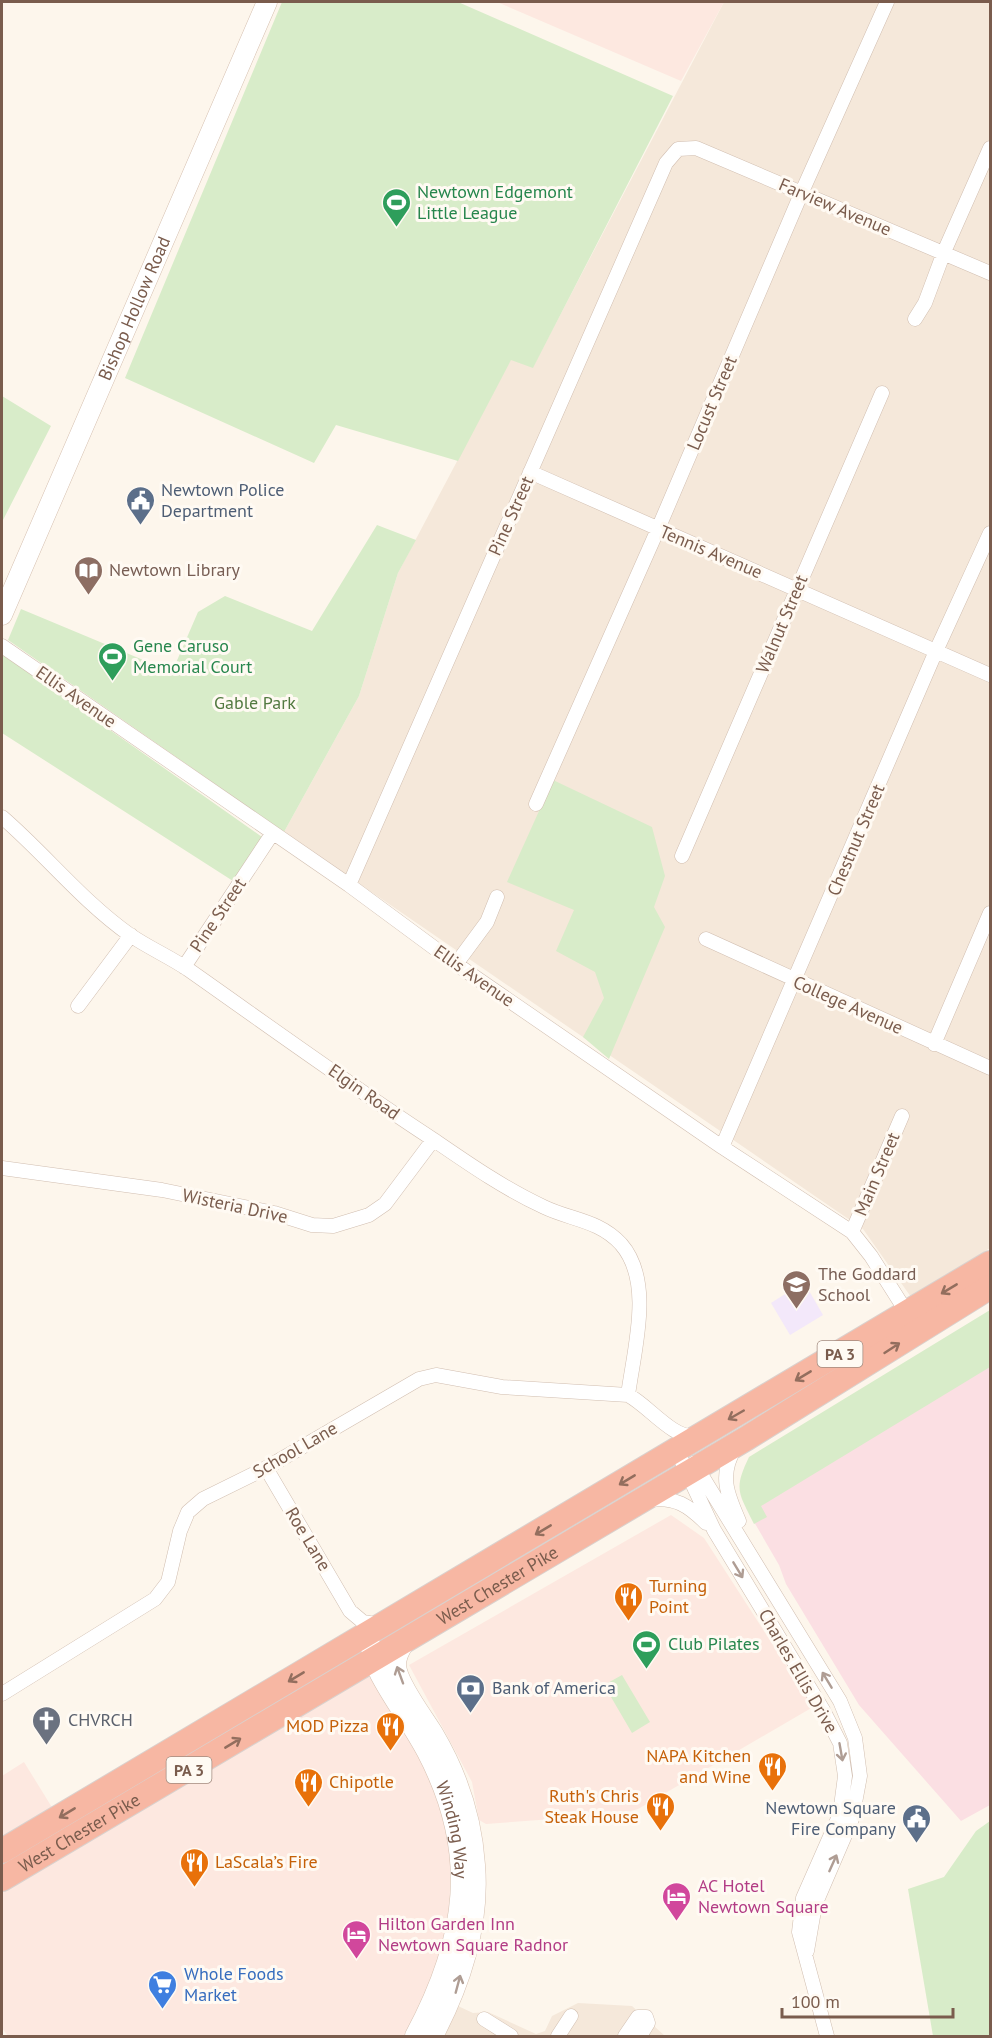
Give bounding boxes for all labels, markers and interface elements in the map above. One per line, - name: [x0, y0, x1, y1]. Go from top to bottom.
- street label: Farview Avenue: [775, 173, 895, 241]
- place label: Newtown Edgemont Little League: [417, 180, 573, 224]
- sports icon: Newtown Edgemont Little League: [380, 186, 412, 228]
- street label: Bishop Hollow Road: [93, 233, 175, 384]
- street label: Locust Street: [681, 352, 742, 453]
- street label: Pine Street: [483, 472, 538, 559]
- place label: Newtown Police Department: [161, 478, 285, 522]
- public building icon: Newtown Police Department: [124, 484, 156, 526]
- street label: Tennis Avenue: [656, 520, 766, 583]
- library icon: Newtown Library: [72, 554, 104, 596]
- place label: Newtown Library: [109, 558, 241, 581]
- street label: Walnut Street: [750, 571, 813, 677]
- place label: Gene Caruso Memorial Court: [133, 634, 252, 678]
- sports icon: Gene Caruso Memorial Court: [96, 640, 128, 682]
- street label: Ellis Avenue: [32, 660, 121, 733]
- park label: Gable Park: [214, 691, 296, 714]
- street label: Chestnut Street: [822, 780, 889, 899]
- street label: Pine Street: [184, 873, 251, 956]
- street label: Ellis Avenue: [430, 939, 519, 1012]
- street label: College Avenue: [790, 970, 907, 1039]
- street label: Elgin Road: [324, 1059, 405, 1125]
- street label: Main Street: [849, 1129, 904, 1219]
- street label: Wisteria Drive: [180, 1183, 290, 1228]
- place label: The Goddard School: [818, 1262, 917, 1306]
- school or university icon: The Goddard School: [781, 1268, 813, 1310]
- one-way arrow: [941, 1283, 958, 1295]
- road number: PA 3: [818, 1341, 862, 1367]
- one-way arrow: [883, 1342, 900, 1354]
- one-way arrow: [795, 1371, 812, 1383]
- one-way arrow: [728, 1409, 745, 1421]
- street label: School Lane: [248, 1416, 341, 1483]
- one-way arrow: [619, 1474, 636, 1486]
- street label: Roe Lane: [280, 1503, 336, 1575]
- one-way arrow: [535, 1525, 552, 1537]
- street label: West Chester Pike: [433, 1540, 562, 1630]
- one-way arrow: [733, 1561, 745, 1578]
- place label: Turning Point: [649, 1574, 707, 1618]
- restaurant icon: Turning Point: [612, 1580, 644, 1622]
- street label: Charles Ellis Drive: [754, 1605, 843, 1737]
- sports icon: Club Pilates: [631, 1628, 663, 1670]
- place label: Club Pilates: [668, 1632, 759, 1655]
- one-way arrow: [393, 1666, 404, 1684]
- one-way arrow: [288, 1671, 305, 1683]
- bank icon: Bank of America: [455, 1672, 487, 1714]
- one-way arrow: [821, 1672, 833, 1689]
- place label: Bank of America: [492, 1676, 616, 1699]
- church icon: CHVRCH: [31, 1704, 63, 1746]
- place label: CHVRCH: [68, 1708, 133, 1731]
- restaurant icon: MOD Pizza: [374, 1710, 406, 1752]
- place label: MOD Pizza: [286, 1714, 369, 1737]
- one-way arrow: [224, 1737, 241, 1749]
- one-way arrow: [836, 1741, 847, 1761]
- place label: NAPA Kitchen and Wine: [646, 1744, 751, 1788]
- restaurant icon: NAPA Kitchen and Wine: [756, 1750, 788, 1792]
- road number: PA 3: [166, 1757, 212, 1783]
- restaurant icon: Chipotle: [292, 1766, 324, 1808]
- place label: Chipotle: [329, 1770, 394, 1793]
- street label: Winding Way: [431, 1778, 473, 1880]
- place label: Ruth's Chris Steak House: [544, 1784, 639, 1828]
- street label: West Chester Pike: [14, 1788, 144, 1878]
- restaurant icon: Ruth's Chris Steak House: [644, 1790, 676, 1832]
- place label: Newtown Square Fire Company: [765, 1796, 897, 1840]
- public building icon: Newtown Square Fire Company: [901, 1802, 933, 1844]
- one-way arrow: [59, 1807, 76, 1819]
- restaurant icon: LaScala’s Fire: [178, 1846, 210, 1888]
- place label: LaScala’s Fire: [215, 1850, 318, 1873]
- one-way arrow: [828, 1855, 839, 1873]
- place label: AC Hotel Newtown Square: [698, 1874, 829, 1918]
- hotel icon: AC Hotel Newtown Square: [661, 1880, 693, 1922]
- place label: Hilton Garden Inn Newtown Square Radnor: [378, 1912, 568, 1956]
- hotel icon: Hilton Garden Inn Newtown Square Radnor: [341, 1918, 373, 1960]
- place label: Whole Foods Market: [184, 1962, 283, 2006]
- supermarket icon: Whole Foods Market: [147, 1968, 179, 2010]
- one-way arrow: [452, 1975, 464, 1994]
- scale bar: [782, 1981, 953, 2019]
- text: 100 m: [791, 1990, 840, 2013]

